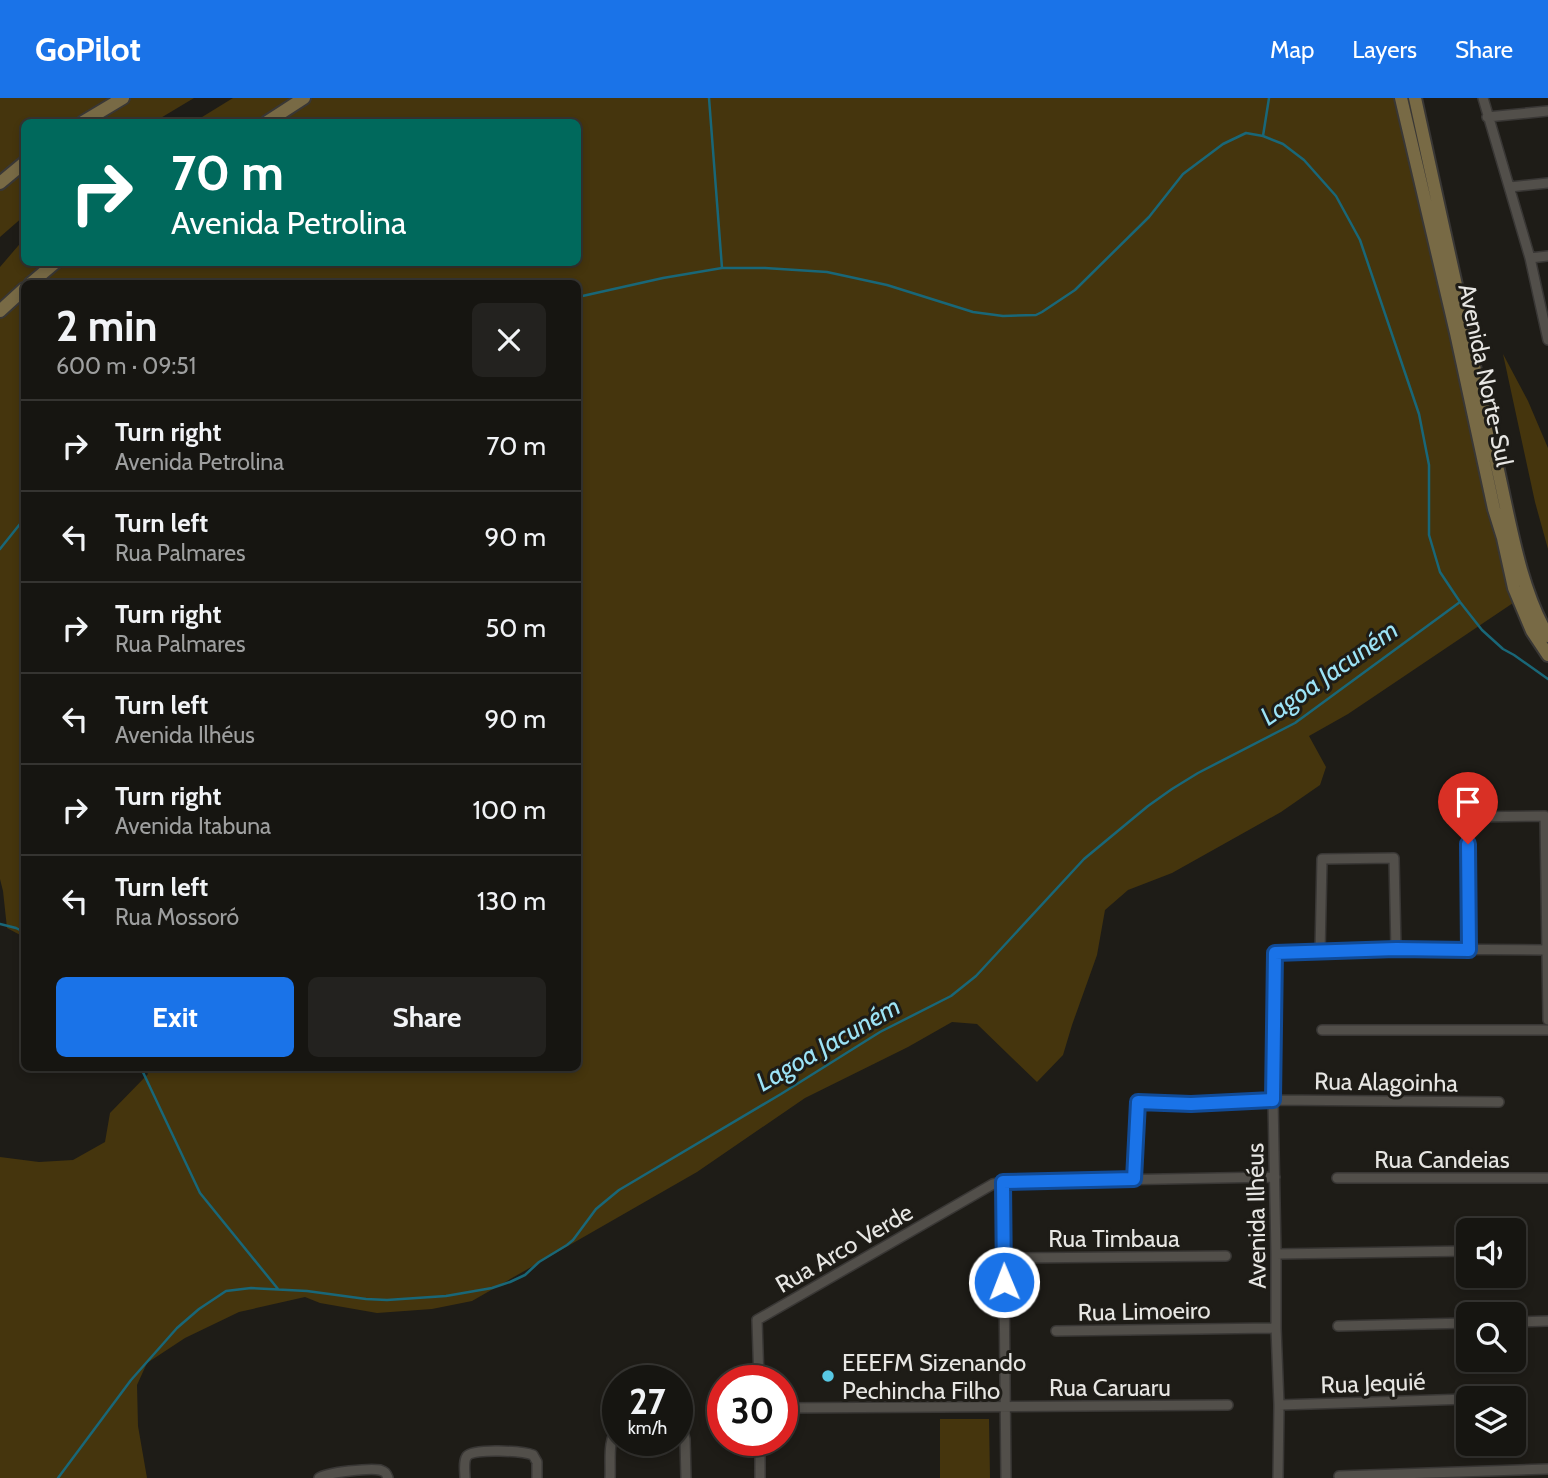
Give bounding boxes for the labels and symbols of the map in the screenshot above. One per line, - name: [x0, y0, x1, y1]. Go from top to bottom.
- street label: Avenida Norte-Sul: [1452, 281, 1520, 469]
- water label: Lagoa Jacuném: [1254, 614, 1404, 732]
- pin: [1438, 772, 1498, 844]
- water label: Lagoa Jacuném: [750, 990, 906, 1098]
- street label: Rua Alagoinha: [1314, 1066, 1459, 1098]
- street label: Avenida Ilhéus: [1240, 1143, 1272, 1289]
- street label: Rua Candeias: [1374, 1145, 1510, 1174]
- street label: Rua Arco Verde: [770, 1197, 918, 1299]
- street label: Rua Timbaua: [1048, 1224, 1180, 1253]
- position arrow: [967, 1245, 1041, 1319]
- street label: Rua Limoeiro: [1077, 1295, 1211, 1327]
- place label: EEEFM Sizenando Pechincha Filho: [842, 1348, 1026, 1405]
- speed limit sign: 30: [707, 1365, 798, 1456]
- street label: Rua Jequié: [1320, 1367, 1426, 1399]
- marker: EEEFM Sizenando Pechincha Filho: [820, 1368, 836, 1384]
- street label: Rua Caruaru: [1049, 1373, 1171, 1402]

